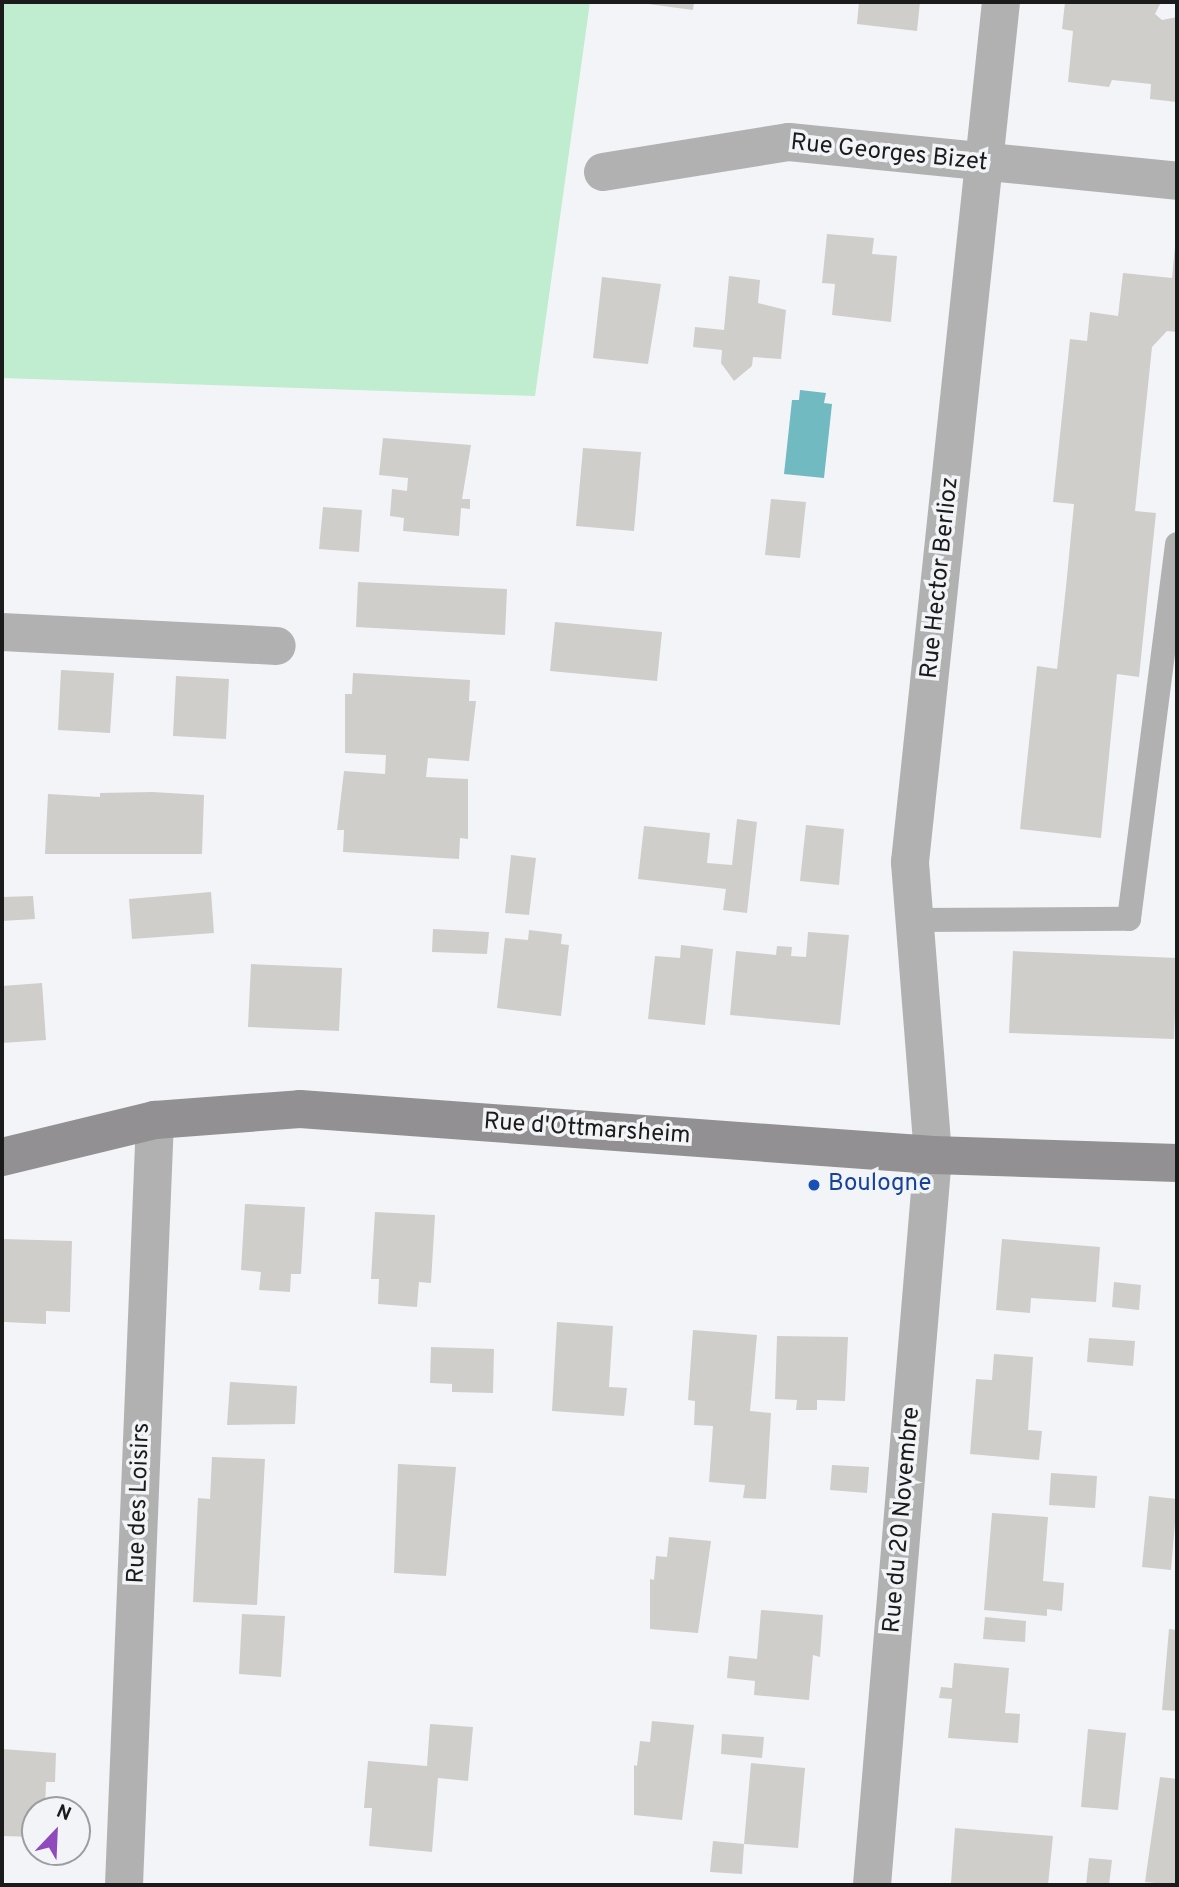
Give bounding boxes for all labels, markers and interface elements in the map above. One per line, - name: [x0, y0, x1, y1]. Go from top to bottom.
- street label: Rue Georges Bizet: [789, 129, 989, 179]
- street label: Rue Hector Berlioz: [916, 476, 966, 680]
- street label: Rue d'Ottmarsheim: [483, 1108, 691, 1152]
- place label: Boulogne: [828, 1171, 931, 1199]
- marker: Boulogne: [806, 1177, 822, 1193]
- street label: Rue du 20 Novembre: [879, 1406, 927, 1634]
- street label: Rue des Loisirs: [123, 1422, 157, 1584]
- north arrow: [21, 1796, 91, 1866]
- text: N: [52, 1800, 74, 1827]

